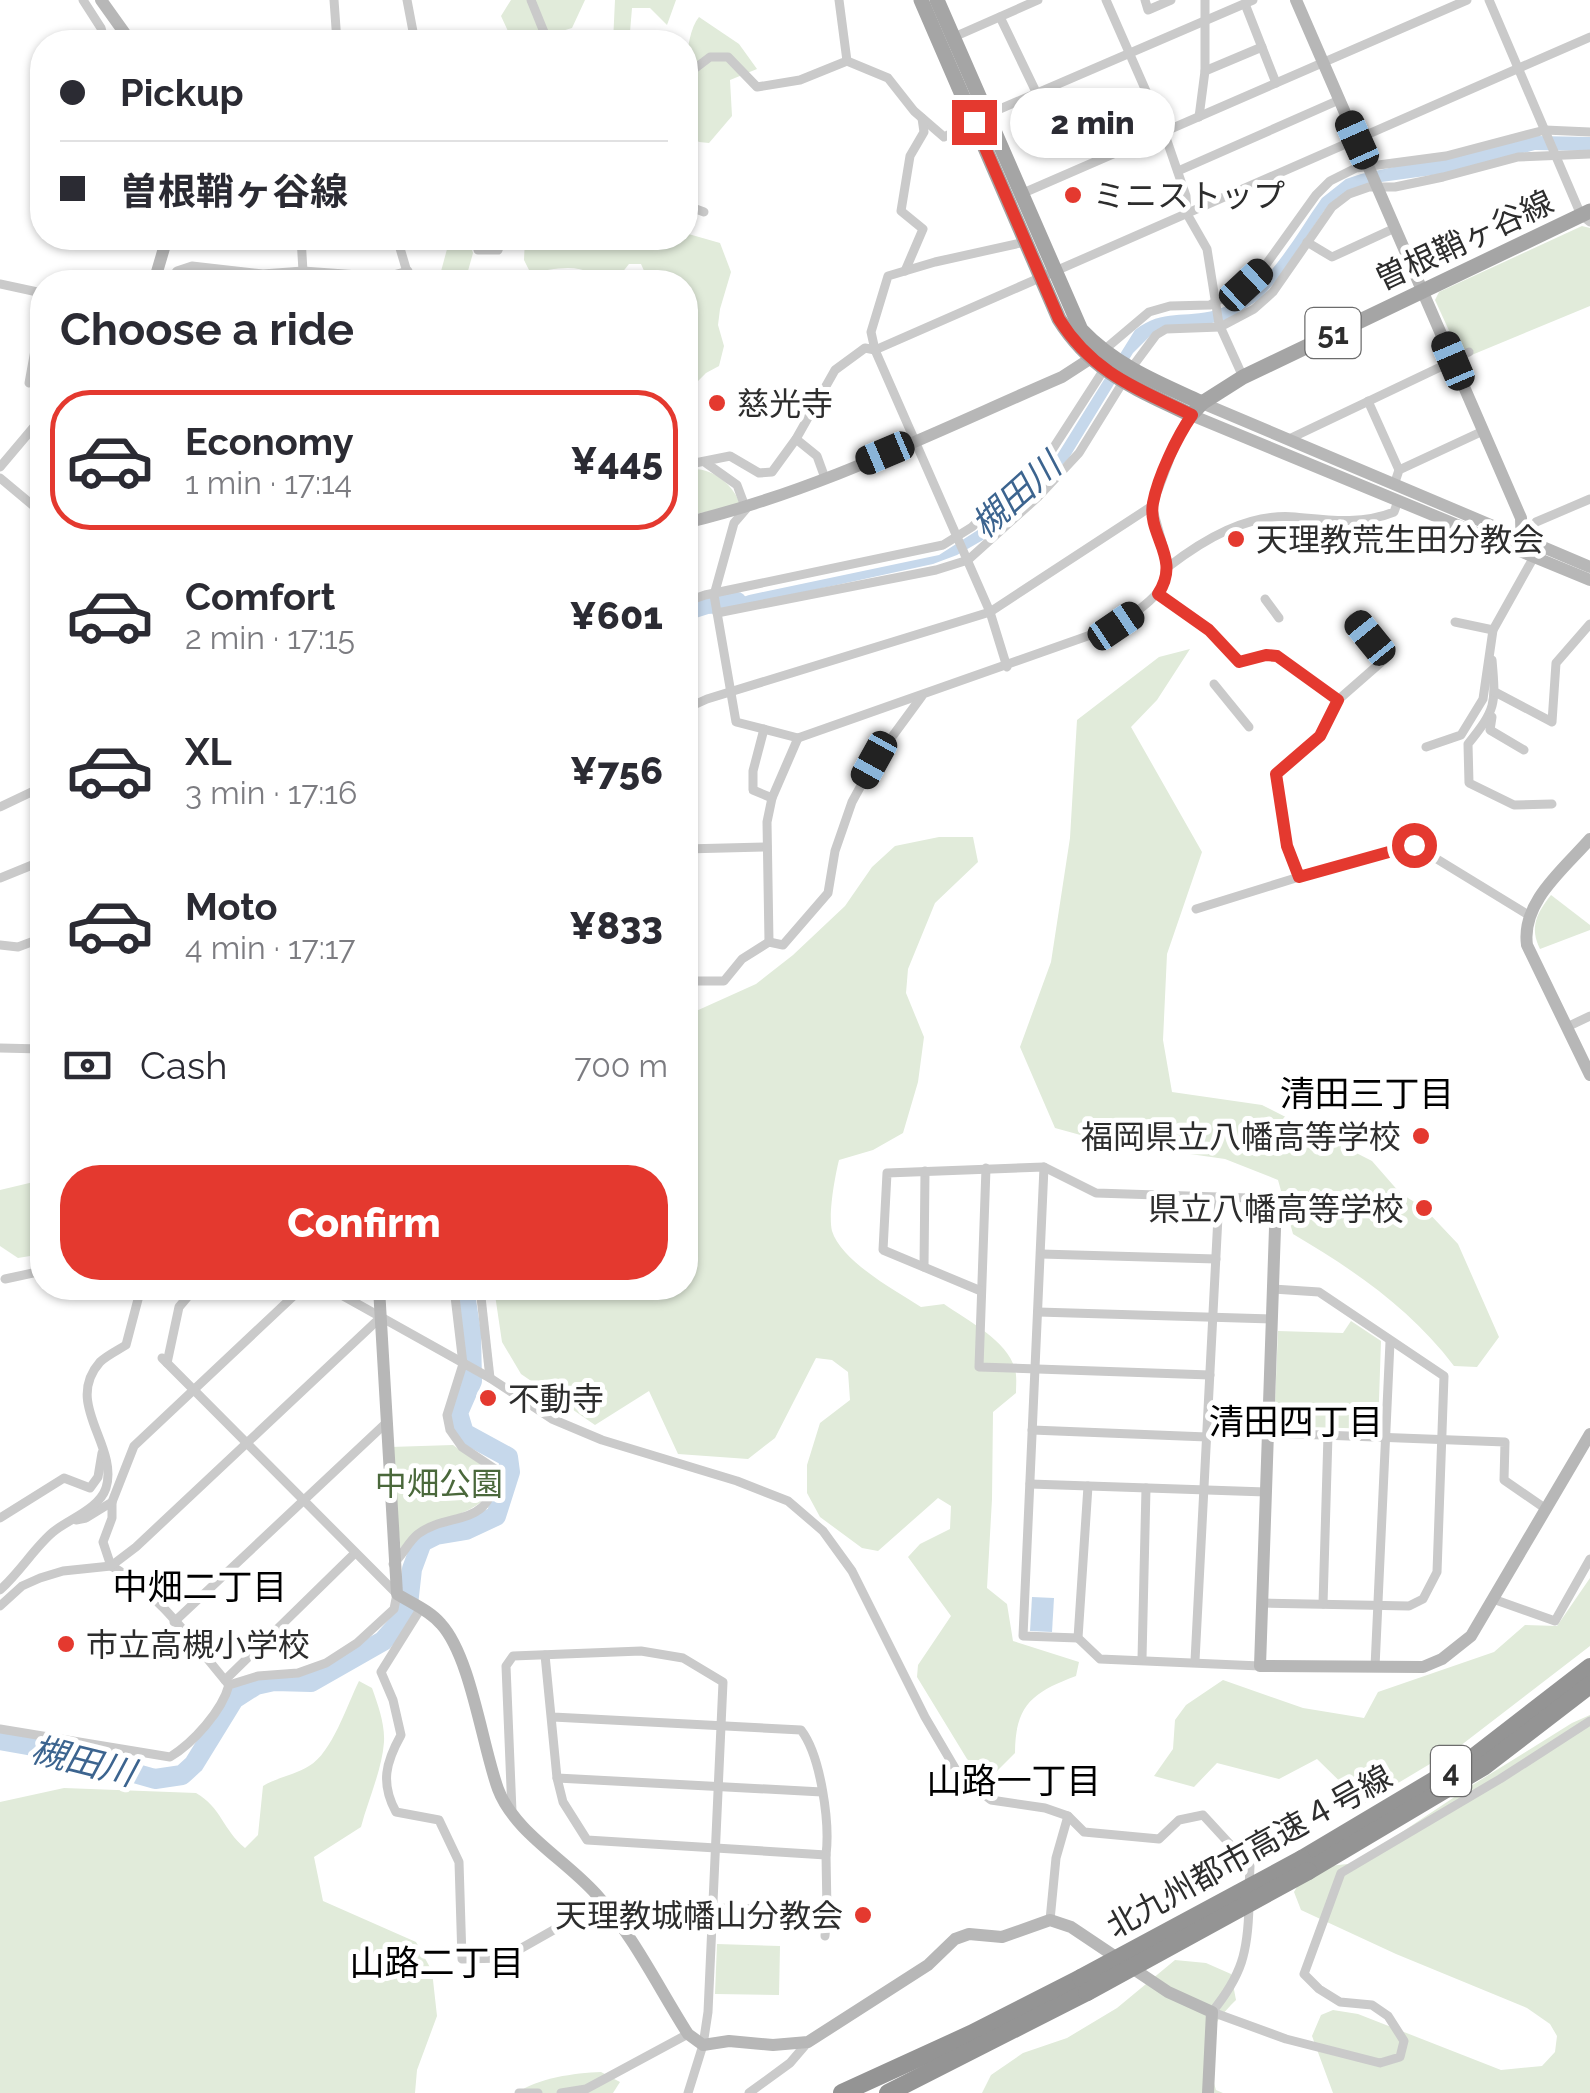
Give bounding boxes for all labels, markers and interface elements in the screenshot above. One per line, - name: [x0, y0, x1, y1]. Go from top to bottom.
- text: Pickup: [120, 70, 244, 115]
- callout: 2 min: [1009, 87, 1174, 157]
- route end: [952, 100, 997, 145]
- text: 2 min: [1050, 104, 1135, 141]
- car: [1331, 106, 1383, 174]
- text: 曽根鞘ヶ谷線: [120, 169, 348, 214]
- place label: ミニストップ: [1093, 177, 1285, 214]
- street label: 曽根鞘ヶ谷線: [1369, 183, 1559, 297]
- marker: ミニストップ: [1062, 184, 1084, 206]
- car: [1214, 254, 1278, 316]
- text: Choose a ride: [60, 303, 354, 356]
- road number: 51: [1306, 308, 1360, 358]
- car: [1427, 328, 1479, 394]
- place label: 慈光寺: [737, 385, 833, 422]
- marker: 慈光寺: [706, 392, 728, 414]
- icon: car: [65, 415, 155, 505]
- text: Economy: [185, 419, 354, 464]
- car: [852, 427, 918, 479]
- text: ¥445: [570, 438, 663, 483]
- water label: 槻田川: [963, 442, 1072, 545]
- text: 1 min · 17:14: [185, 464, 352, 501]
- place label: 天理教荒生田分教会: [1256, 521, 1544, 558]
- marker: 天理教荒生田分教会: [1225, 528, 1247, 550]
- icon: car: [65, 570, 155, 660]
- text: Comfort: [185, 574, 335, 619]
- text: ¥601: [569, 593, 663, 638]
- car: [1083, 597, 1149, 655]
- car: [1339, 605, 1401, 671]
- text: 2 min · 17:15: [185, 619, 355, 656]
- icon: car: [65, 725, 155, 815]
- car: [846, 726, 902, 794]
- text: XL: [185, 729, 232, 774]
- text: ¥756: [570, 748, 663, 793]
- text: 3 min · 17:16: [185, 774, 357, 811]
- route start: [1392, 823, 1437, 868]
- icon: car: [65, 880, 155, 970]
- text: Moto: [185, 884, 278, 929]
- text: ¥833: [569, 903, 663, 948]
- text: 4 min · 17:17: [185, 929, 355, 966]
- icon: cash: [60, 1038, 115, 1093]
- text: Cash: [140, 1043, 227, 1088]
- text: 700 m: [574, 1047, 668, 1084]
- district label: 清田三丁目: [1279, 1073, 1455, 1114]
- place label: 福岡県立八幡高等学校: [1081, 1118, 1401, 1155]
- marker: 福岡県立八幡高等学校: [1410, 1125, 1432, 1147]
- button: Confirm: [60, 1165, 668, 1280]
- place label: 県立八幡高等学校: [1148, 1190, 1404, 1227]
- marker: 県立八幡高等学校: [1413, 1197, 1435, 1219]
- place label: 不動寺: [508, 1380, 604, 1417]
- marker: 不動寺: [477, 1387, 499, 1409]
- district label: 清田四丁目: [1208, 1401, 1384, 1442]
- park label: 中畑公園: [375, 1465, 503, 1502]
- district label: 中畑二丁目: [112, 1566, 288, 1607]
- place label: 市立高槻小学校: [86, 1626, 310, 1663]
- marker: 市立高槻小学校: [55, 1633, 77, 1655]
- water label: 槻田川: [27, 1728, 143, 1795]
- road number: 4: [1431, 1746, 1471, 1796]
- street label: 北九州都市高速４号線: [1100, 1757, 1398, 1945]
- district label: 山路一丁目: [926, 1760, 1102, 1801]
- place label: 天理教城幡山分教会: [555, 1897, 843, 1934]
- marker: 天理教城幡山分教会: [852, 1904, 874, 1926]
- district label: 山路二丁目: [349, 1942, 525, 1983]

